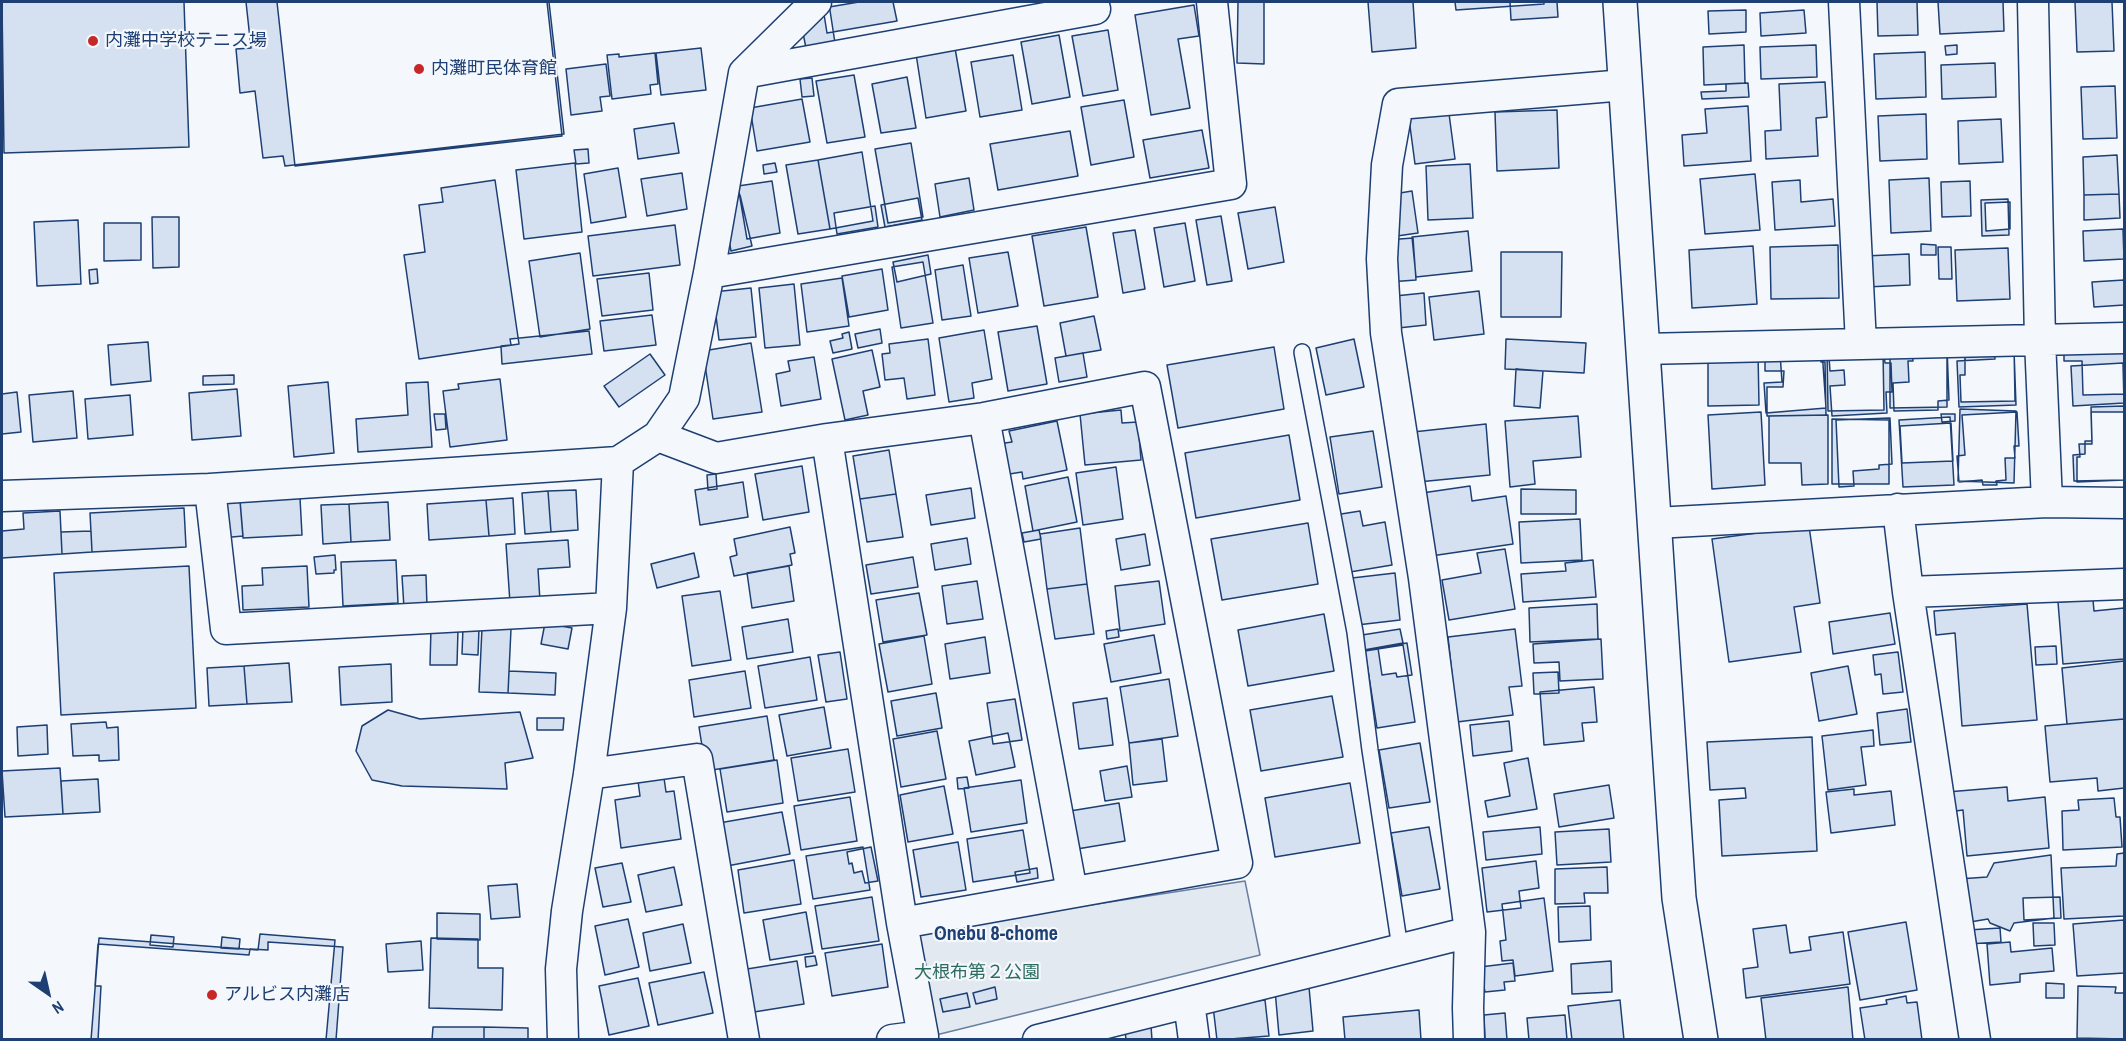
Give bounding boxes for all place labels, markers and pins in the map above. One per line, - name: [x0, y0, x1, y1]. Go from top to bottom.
- place label: 内灘中学校テニス場: [105, 30, 267, 52]
- marker: 内灘中学校テニス場: [86, 34, 100, 48]
- place label: 内灘町民体育館: [431, 58, 557, 80]
- marker: 内灘町民体育館: [412, 62, 426, 76]
- place label: アルビス内灘店: [224, 984, 350, 1006]
- marker: アルビス内灘店: [205, 988, 219, 1002]

